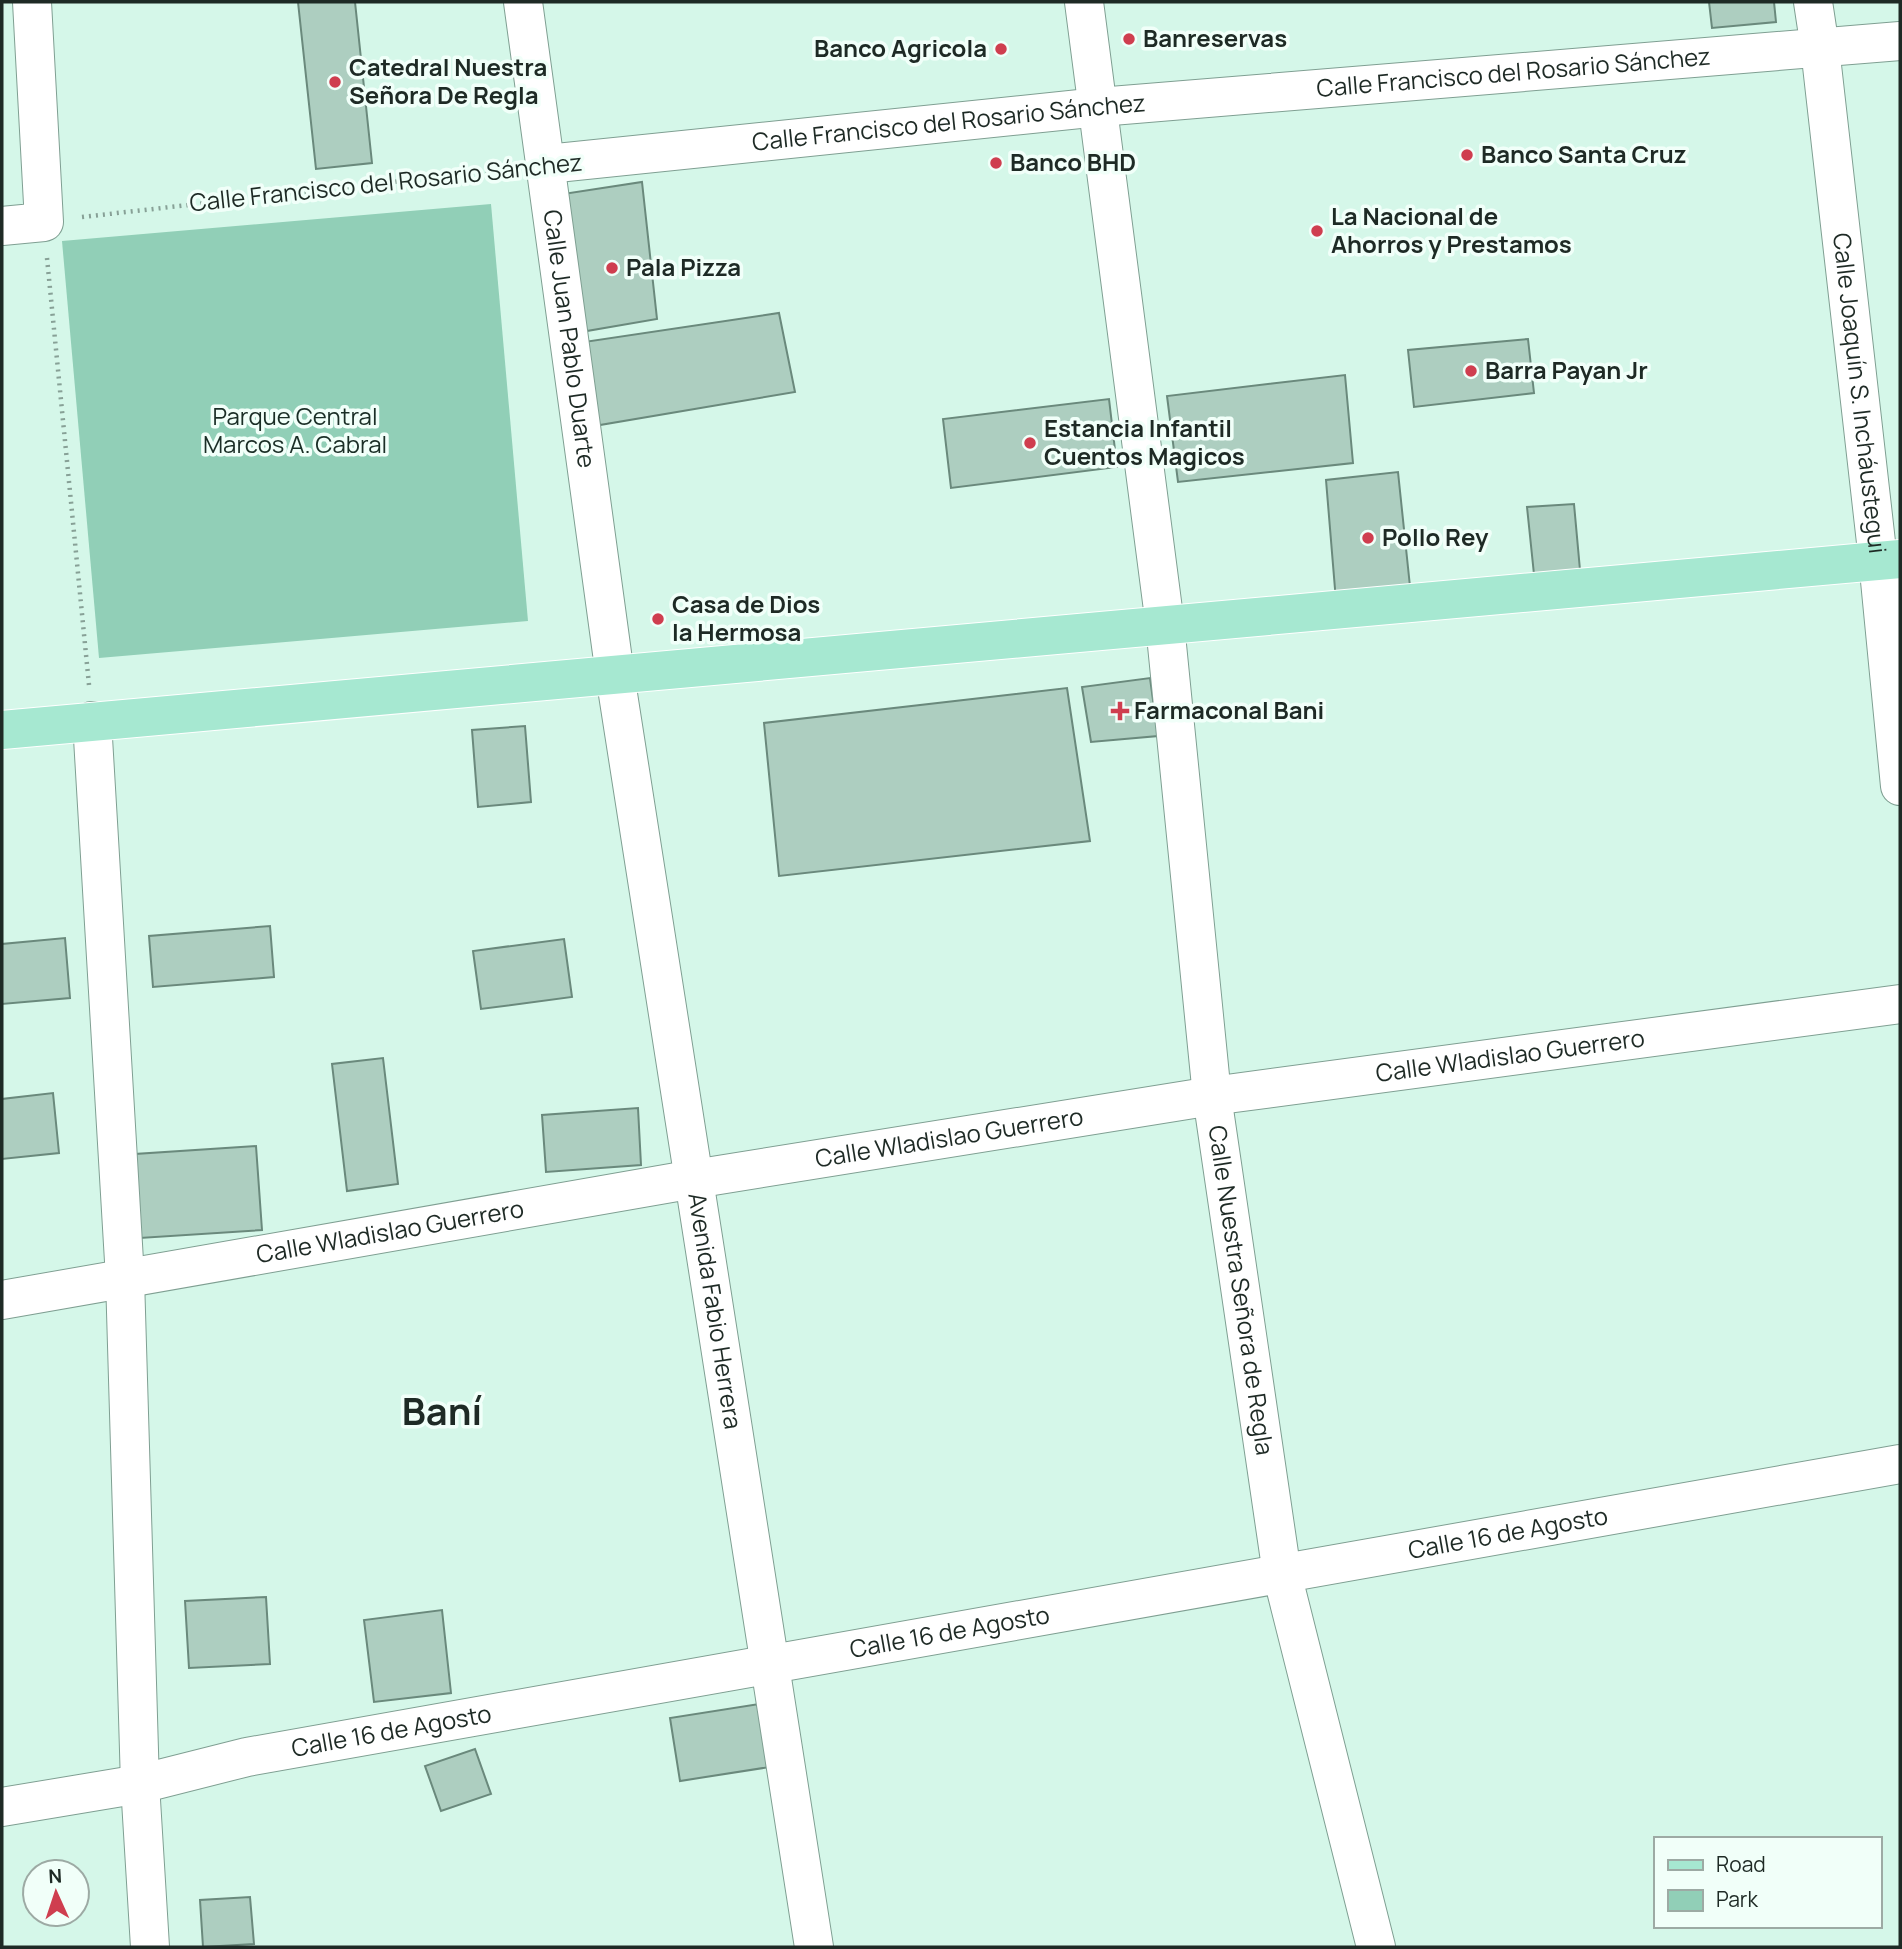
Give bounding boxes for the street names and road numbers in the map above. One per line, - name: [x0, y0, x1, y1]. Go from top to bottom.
- street label: Calle Francisco del Rosario Sánchez: [1315, 39, 1712, 104]
- street label: Calle Francisco del Rosario Sánchez: [750, 85, 1147, 158]
- street label: Calle Francisco del Rosario Sánchez: [188, 144, 584, 219]
- street label: Calle Juan Pablo Duarte: [537, 208, 604, 470]
- street label: Calle Joaquín S. Incháustegui: [1826, 231, 1895, 555]
- street label: Calle Wladislao Guerrero: [1374, 1020, 1646, 1089]
- street label: Calle Wladislao Guerrero: [813, 1099, 1085, 1174]
- street label: Calle Nuestra Señora de Regla: [1201, 1123, 1282, 1457]
- street label: Avenida Fabio Herrera: [681, 1190, 751, 1431]
- street label: Calle Wladislao Guerrero: [254, 1191, 526, 1270]
- street label: Calle 16 de Agosto: [1405, 1498, 1610, 1566]
- street label: Calle 16 de Agosto: [847, 1597, 1052, 1665]
- street label: Calle 16 de Agosto: [289, 1696, 494, 1764]

